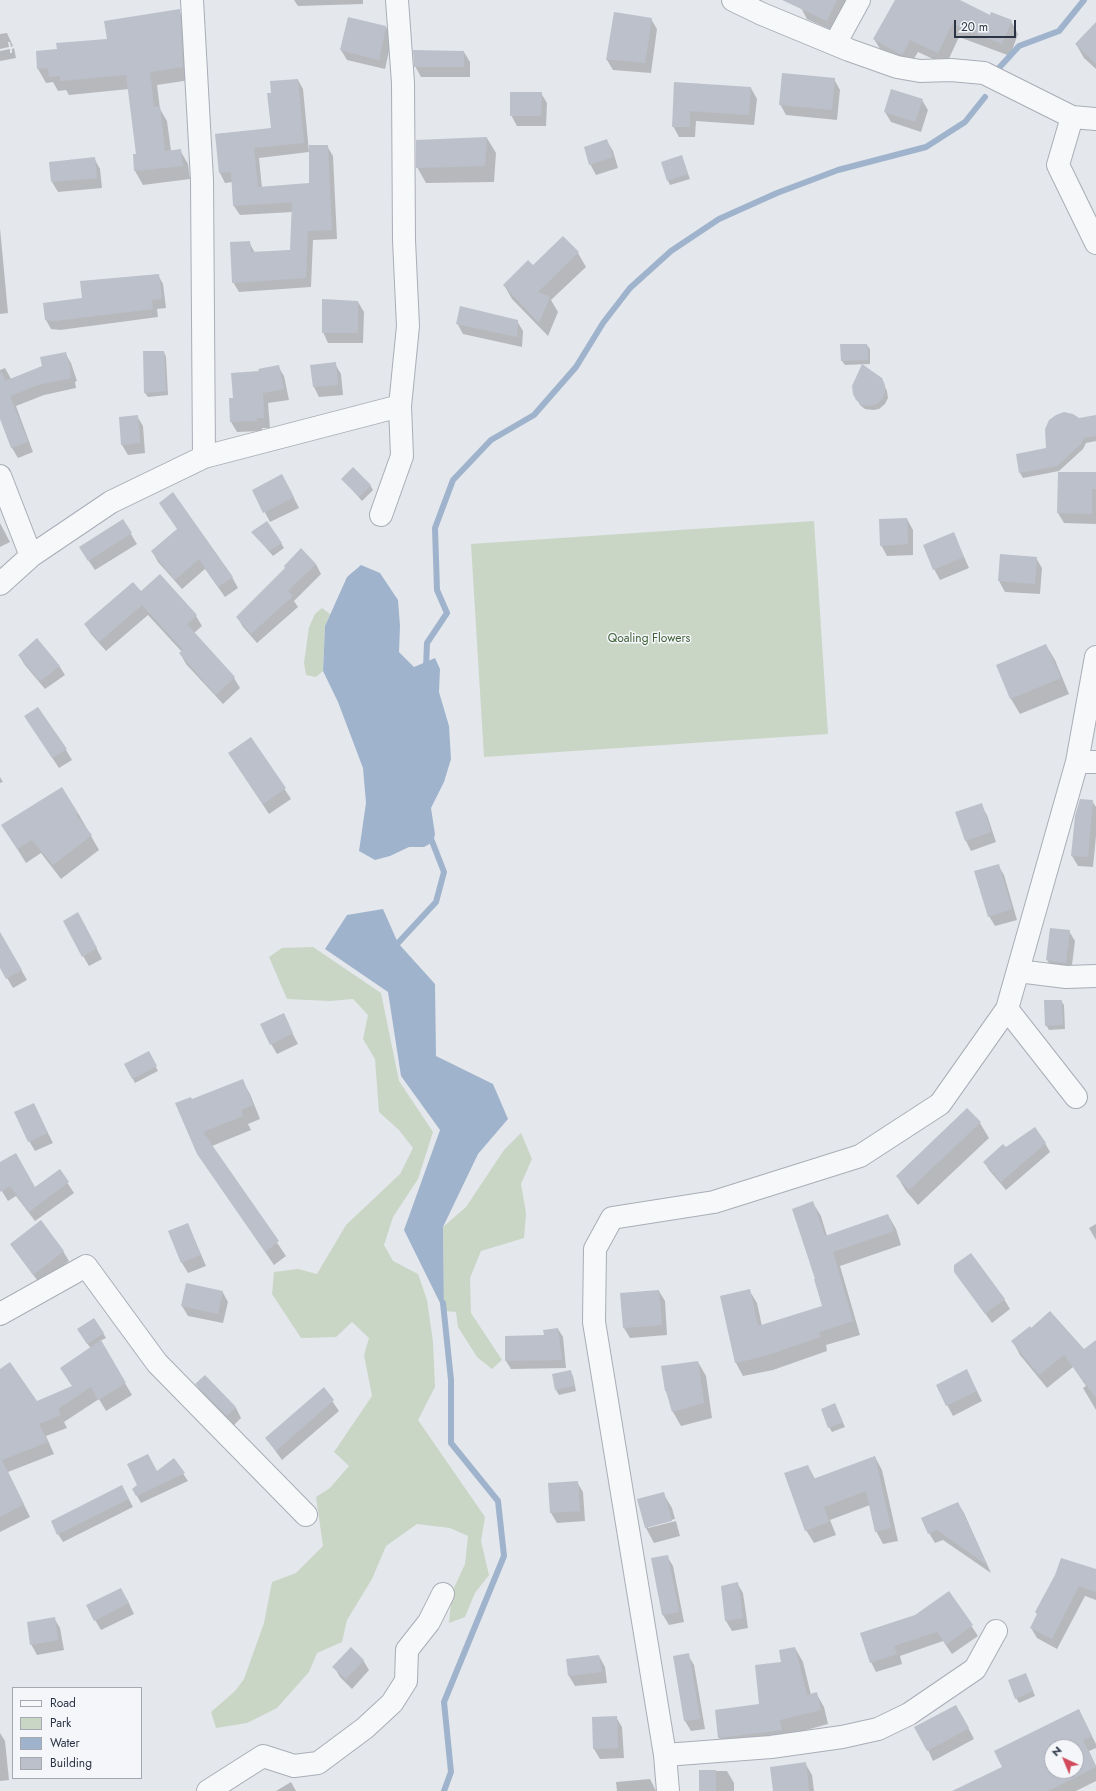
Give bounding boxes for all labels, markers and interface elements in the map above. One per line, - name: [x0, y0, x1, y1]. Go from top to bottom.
- scale bar: [956, 12, 1018, 38]
- text: 20 m: [961, 18, 988, 36]
- park label: Qoaling Flowers: [608, 632, 690, 646]
- legend: [12, 1687, 142, 1779]
- text: Road: [50, 1694, 76, 1712]
- text: Park: [50, 1714, 71, 1732]
- text: Water: [50, 1734, 80, 1752]
- north arrow: [1044, 1739, 1084, 1779]
- text: N: [1048, 1742, 1065, 1760]
- text: Building: [50, 1754, 92, 1772]

